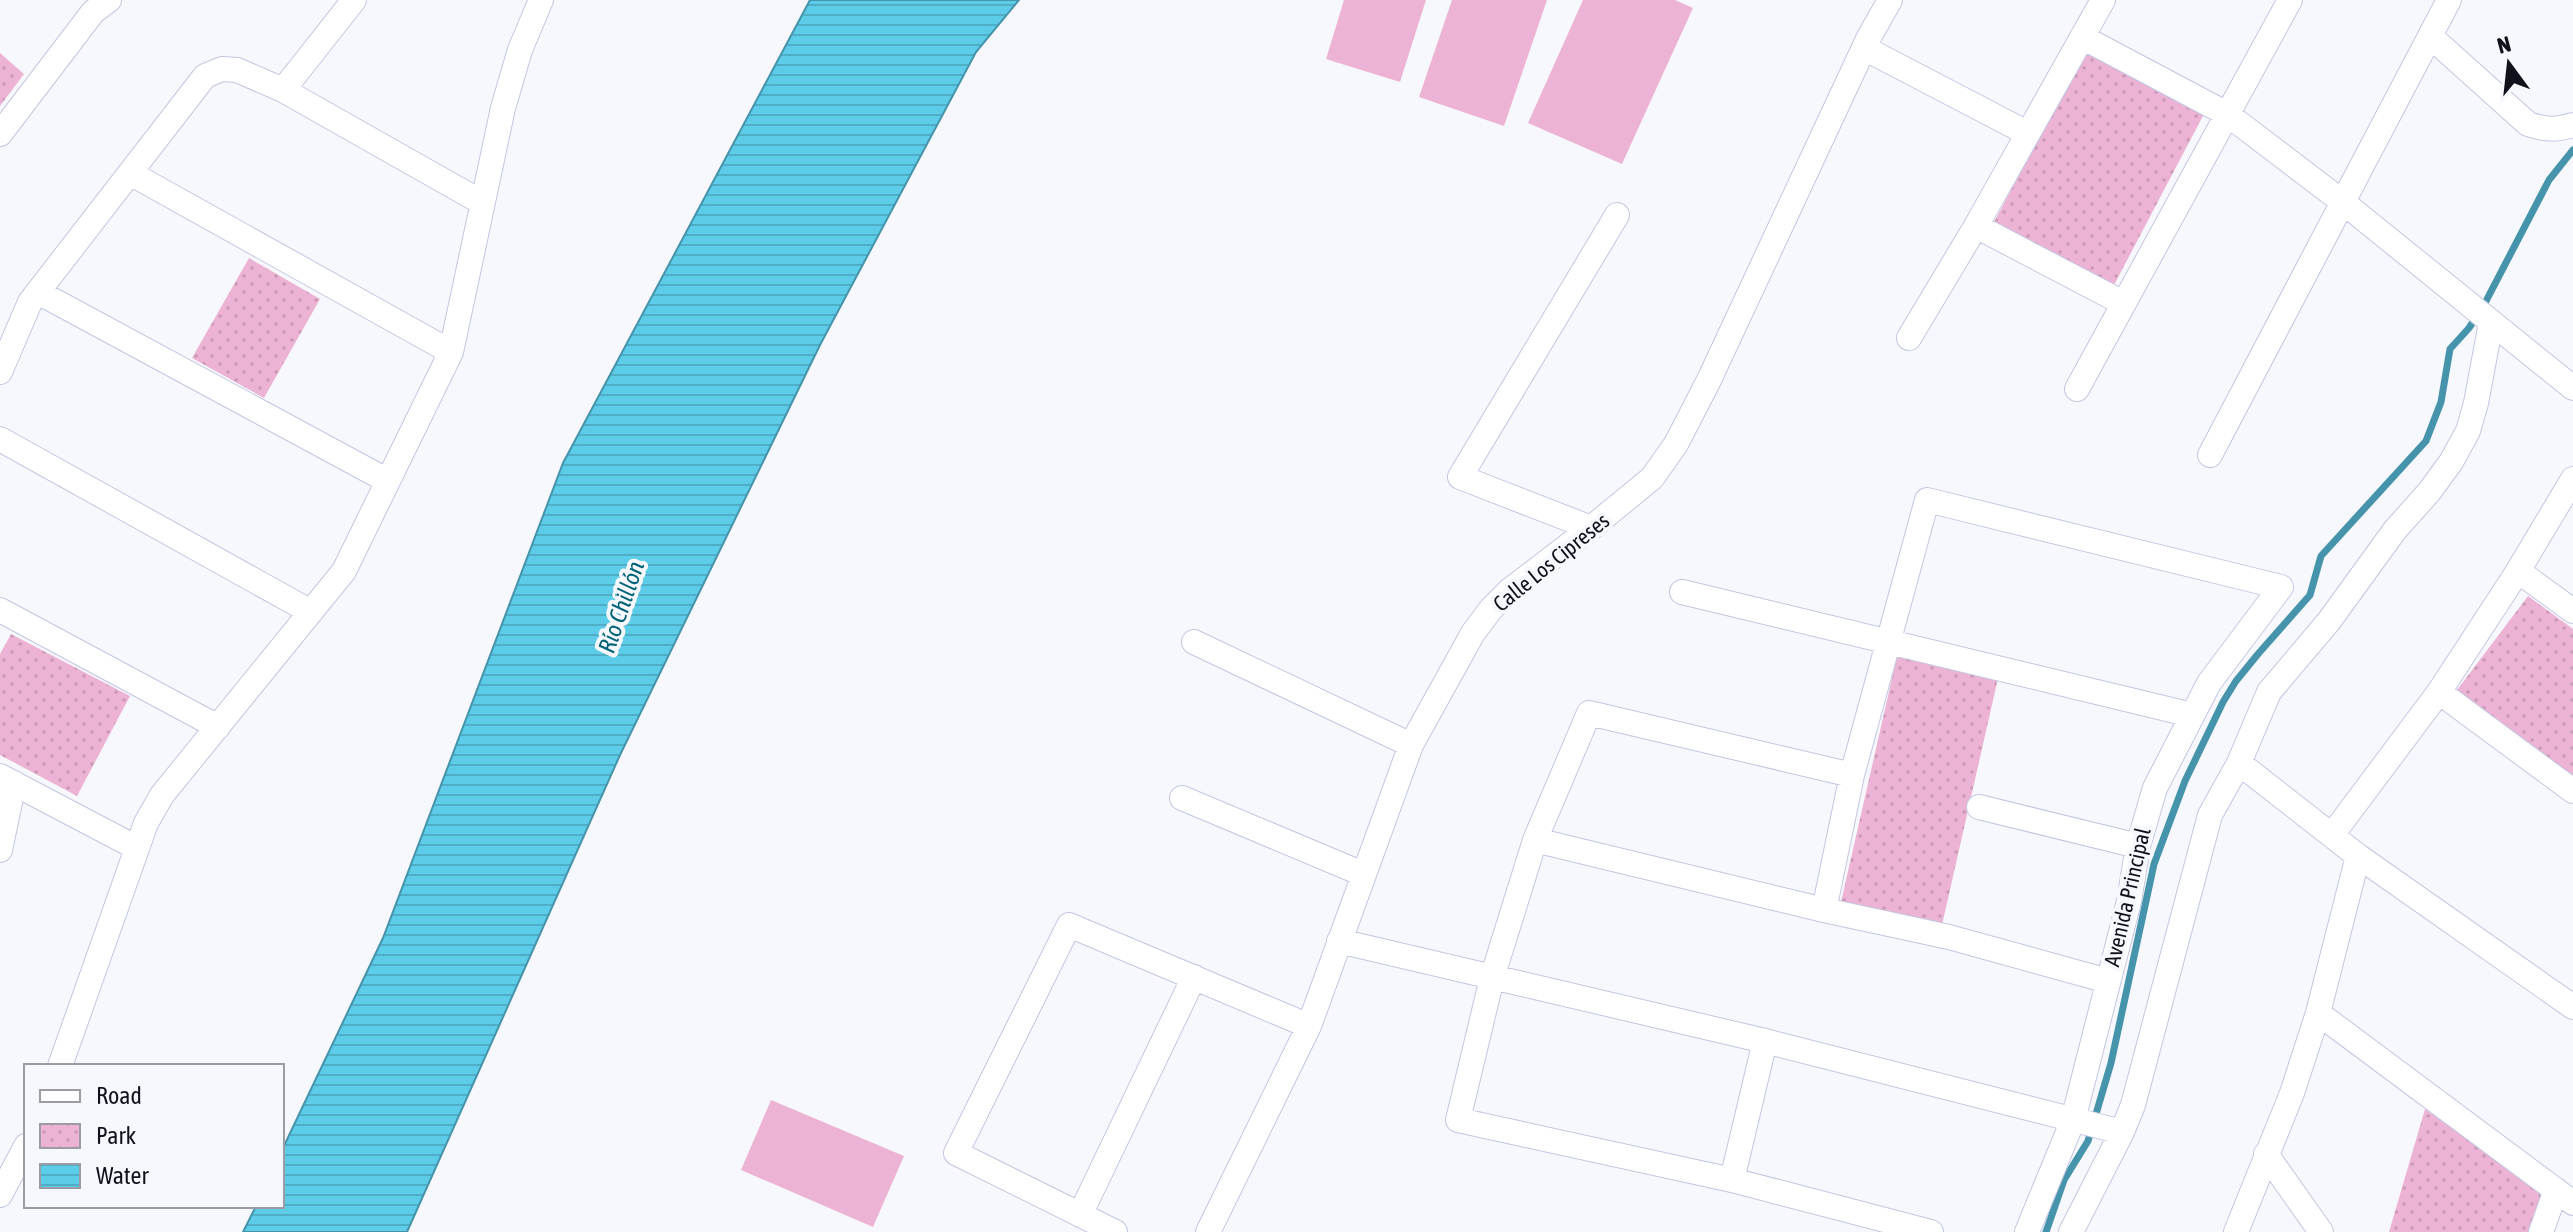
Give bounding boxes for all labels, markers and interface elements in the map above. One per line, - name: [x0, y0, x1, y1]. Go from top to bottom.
- north arrow: [2469, 24, 2549, 104]
- text: N: [2494, 30, 2513, 59]
- street label: Calle Los Cipreses: [1488, 507, 1614, 617]
- water label: Río Chillón: [593, 557, 649, 656]
- street label: Avenida Principal: [2098, 825, 2156, 969]
- legend: [24, 1064, 284, 1208]
- text: Road: [96, 1082, 142, 1109]
- text: Park: [96, 1122, 137, 1149]
- text: Water: [96, 1162, 149, 1189]

